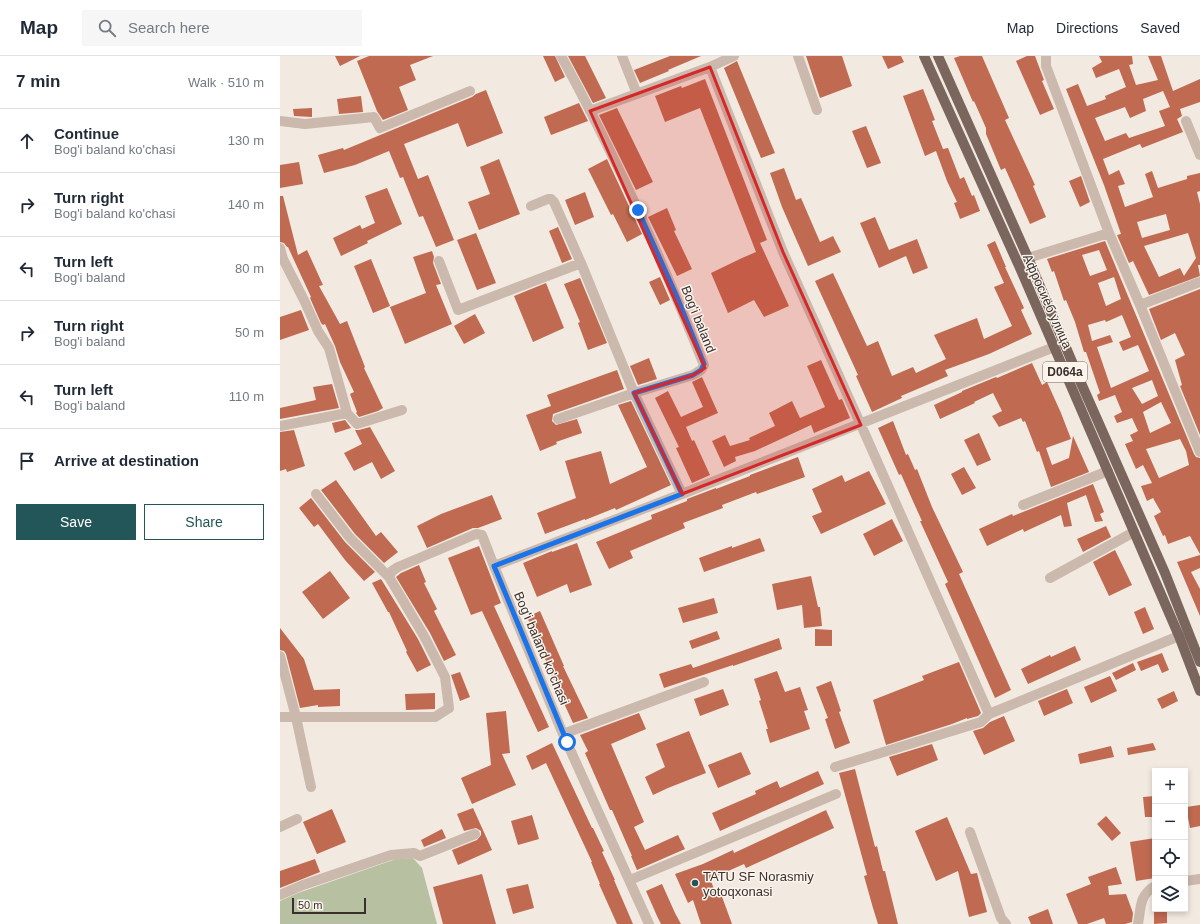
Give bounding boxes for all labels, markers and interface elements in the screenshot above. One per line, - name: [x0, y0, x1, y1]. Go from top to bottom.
- search box: [82, 10, 362, 46]
- text: Map: [20, 17, 58, 38]
- icon: search: [96, 17, 118, 39]
- text: Search here: [128, 19, 210, 36]
- text: Map: [1007, 20, 1034, 36]
- text: Directions: [1056, 20, 1118, 36]
- text: Saved: [1140, 20, 1180, 36]
- text: 7 min: [16, 72, 60, 91]
- text: Walk · 510 m: [188, 75, 264, 90]
- text: Continue: [54, 125, 119, 142]
- icon: ahead: [16, 130, 38, 152]
- text: 130 m: [228, 133, 264, 148]
- text: Bog'i baland ko'chasi: [54, 142, 175, 157]
- text: Turn right: [54, 189, 124, 206]
- icon: right: [16, 194, 38, 216]
- text: 140 m: [228, 197, 264, 212]
- route end: [629, 201, 647, 219]
- text: Bog'i baland ko'chasi: [54, 206, 175, 221]
- street label: Афросиёб улица: [1020, 252, 1075, 351]
- text: Turn left: [54, 253, 113, 270]
- icon: left: [16, 258, 38, 280]
- text: 80 m: [235, 261, 264, 276]
- text: Bog'i baland: [54, 270, 125, 285]
- street label: Bog'i baland: [678, 283, 719, 355]
- text: Turn right: [54, 317, 124, 334]
- icon: right: [16, 322, 38, 344]
- text: 50 m: [235, 325, 264, 340]
- text: Bog'i baland: [54, 334, 125, 349]
- road number: D064a: [1043, 362, 1087, 382]
- text: Turn left: [54, 381, 113, 398]
- icon: left: [16, 386, 38, 408]
- text: 110 m: [229, 389, 264, 404]
- text: Bog'i baland: [54, 398, 125, 413]
- icon: arrive: [16, 450, 38, 472]
- text: Arrive at destination: [54, 452, 199, 469]
- button: Save: [16, 504, 136, 540]
- button: Share: [144, 504, 264, 540]
- street label: Bog'i baland ko'chasi: [511, 589, 572, 707]
- route start: [558, 733, 576, 751]
- map controls: [1152, 768, 1188, 912]
- button: +: [1152, 768, 1188, 804]
- button: −: [1152, 804, 1188, 840]
- button: locate: [1152, 840, 1188, 876]
- place label: TATU SF Norasmiy yotoqxonasi: [703, 869, 814, 899]
- button: layers: [1152, 876, 1188, 912]
- marker: TATU SF Norasmiy yotoqxonasi: [690, 878, 700, 888]
- scale bar: [292, 896, 366, 915]
- text: 50 m: [298, 899, 322, 911]

